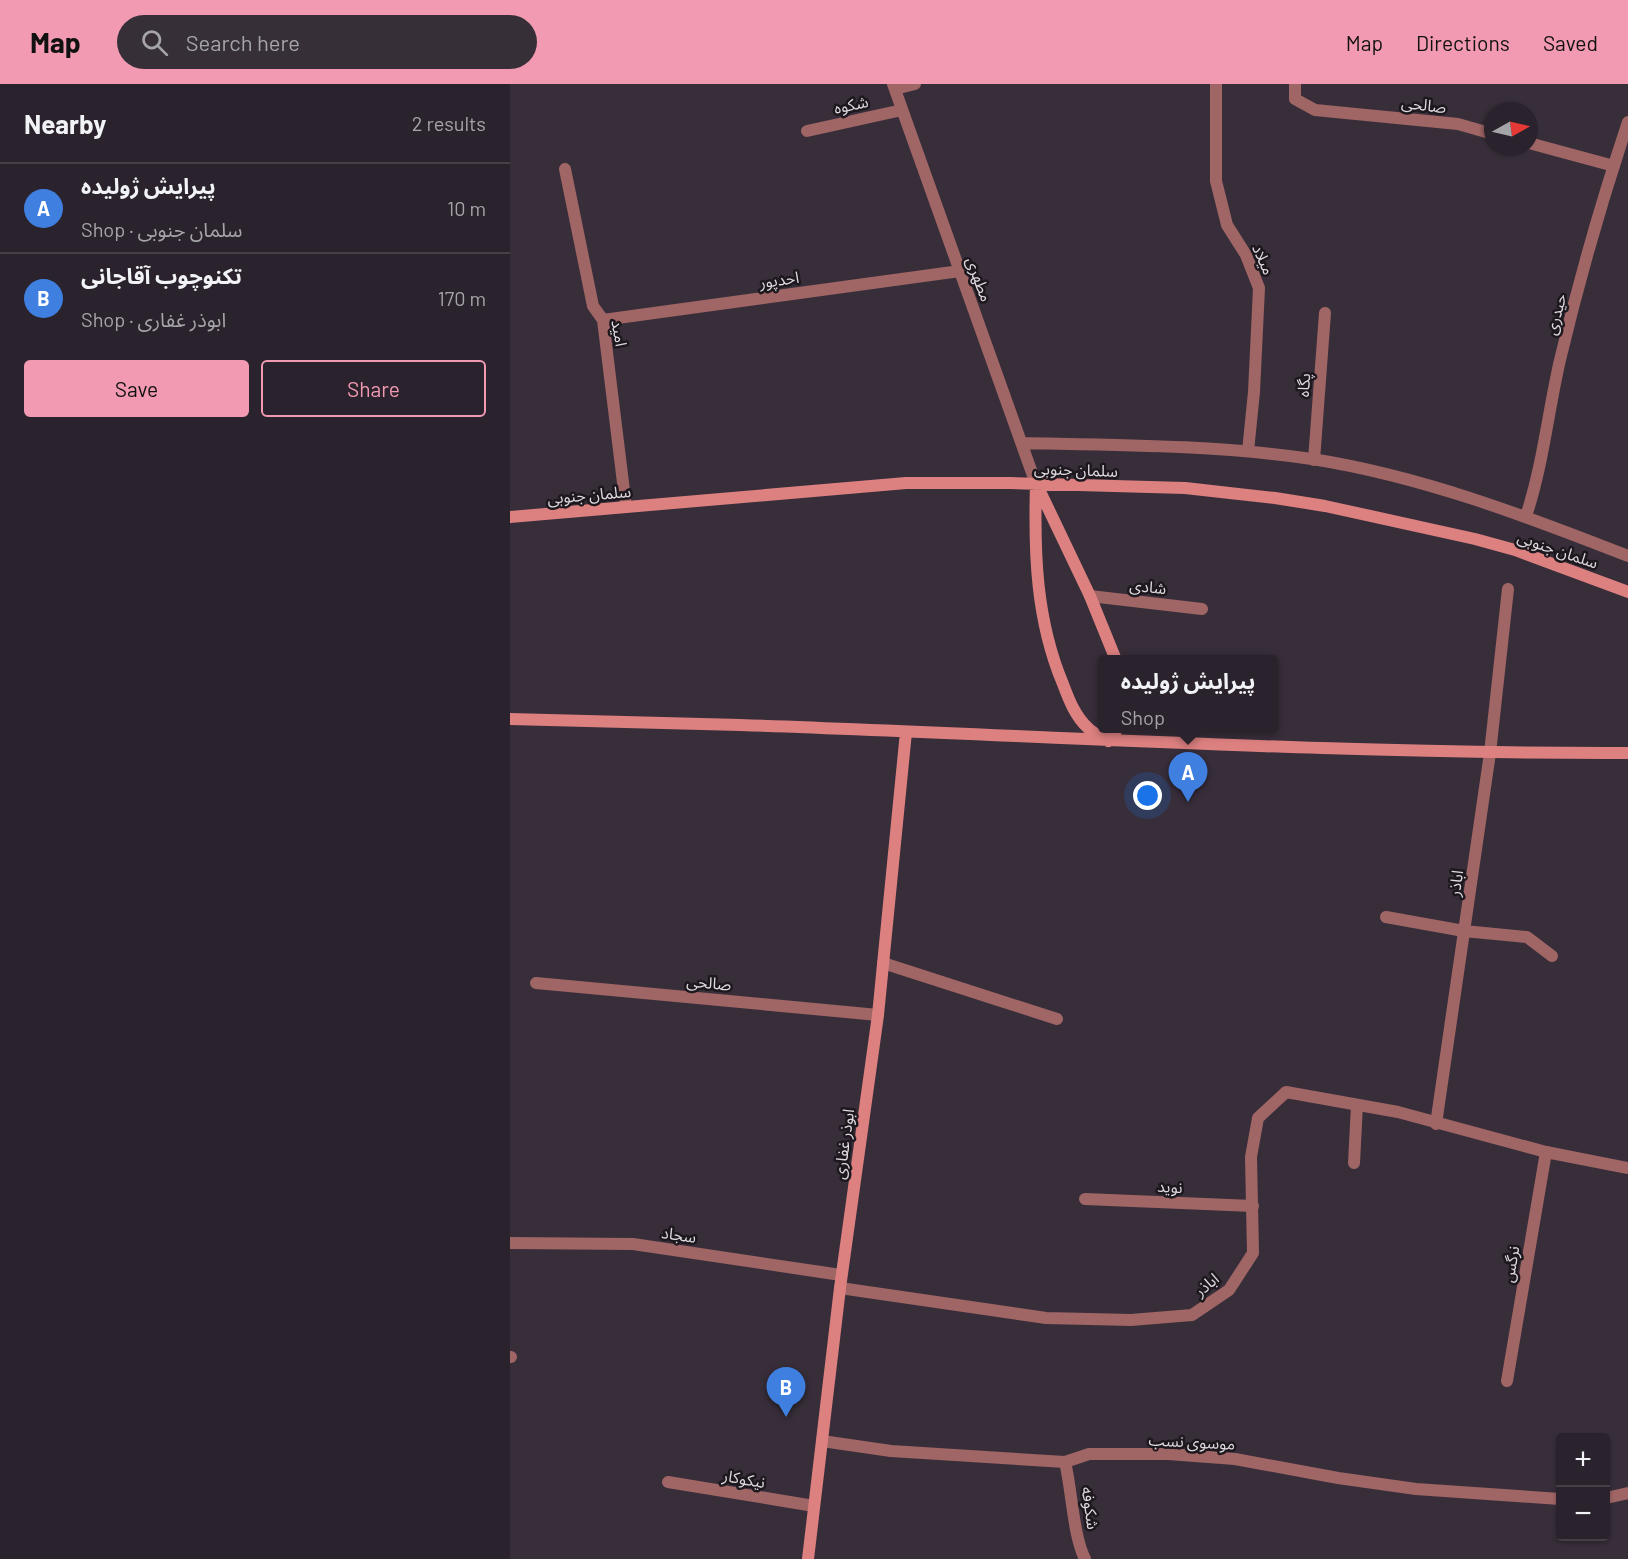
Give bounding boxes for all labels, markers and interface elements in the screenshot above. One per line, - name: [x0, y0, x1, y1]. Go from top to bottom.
- search box: [117, 15, 537, 69]
- text: Map: [30, 25, 81, 59]
- icon: search: [138, 26, 171, 59]
- text: Search here: [186, 29, 300, 55]
- text: Map: [1346, 30, 1383, 55]
- text: Directions: [1416, 30, 1510, 55]
- text: Saved: [1543, 30, 1598, 55]
- street label: شکوه: [832, 91, 870, 118]
- street label: صالحی: [1400, 92, 1448, 117]
- north arrow: [1484, 102, 1538, 156]
- text: Nearby: [24, 108, 106, 139]
- text: 2 results: [412, 111, 486, 135]
- text: پیرایش ژولیده: [81, 172, 216, 198]
- text: A: [37, 196, 50, 220]
- text: 10 m: [447, 196, 486, 220]
- text: Shop · سلمان جنوبی: [81, 217, 242, 241]
- street label: میلاد: [1249, 241, 1279, 277]
- street label: مطهری: [962, 254, 997, 304]
- text: تکنوچوب آقاجانی: [81, 262, 242, 288]
- street label: احدپور: [757, 267, 800, 293]
- text: B: [37, 286, 50, 310]
- text: 170 m: [438, 286, 486, 310]
- street label: حیدری: [1540, 291, 1571, 337]
- text: Shop · ابوذر غفاری: [81, 307, 226, 331]
- street label: امید: [608, 318, 632, 348]
- button: Save: [24, 360, 249, 417]
- button: Share: [261, 360, 486, 417]
- street label: پگاه: [1293, 372, 1315, 398]
- street label: سلمان جنوبی: [1034, 458, 1118, 481]
- street label: سلمان جنوبی: [546, 481, 632, 508]
- street label: سلمان جنوبی: [1515, 526, 1601, 573]
- street label: شادی: [1129, 575, 1167, 598]
- popup: [1098, 655, 1278, 733]
- text: پیرایش ژولیده: [1121, 667, 1255, 693]
- text: Shop: [1121, 705, 1165, 729]
- pin: A: [1168, 752, 1208, 802]
- your location: [1133, 781, 1162, 810]
- street label: اباذر: [1444, 869, 1467, 898]
- street label: صالحی: [686, 971, 732, 994]
- street label: ابوذر غفاری: [829, 1108, 858, 1181]
- street label: نوید: [1157, 1176, 1183, 1197]
- street label: سجاد: [660, 1222, 698, 1246]
- street label: نرگس: [1497, 1244, 1524, 1284]
- street label: اباذر: [1189, 1268, 1223, 1301]
- pin: B: [766, 1368, 806, 1417]
- street label: موسوی نسب: [1148, 1429, 1236, 1454]
- map controls: [1556, 1433, 1610, 1541]
- button: +: [1556, 1433, 1610, 1487]
- street label: نیکوکار: [720, 1465, 767, 1492]
- street label: شکوفه: [1078, 1485, 1103, 1531]
- button: −: [1556, 1487, 1610, 1541]

